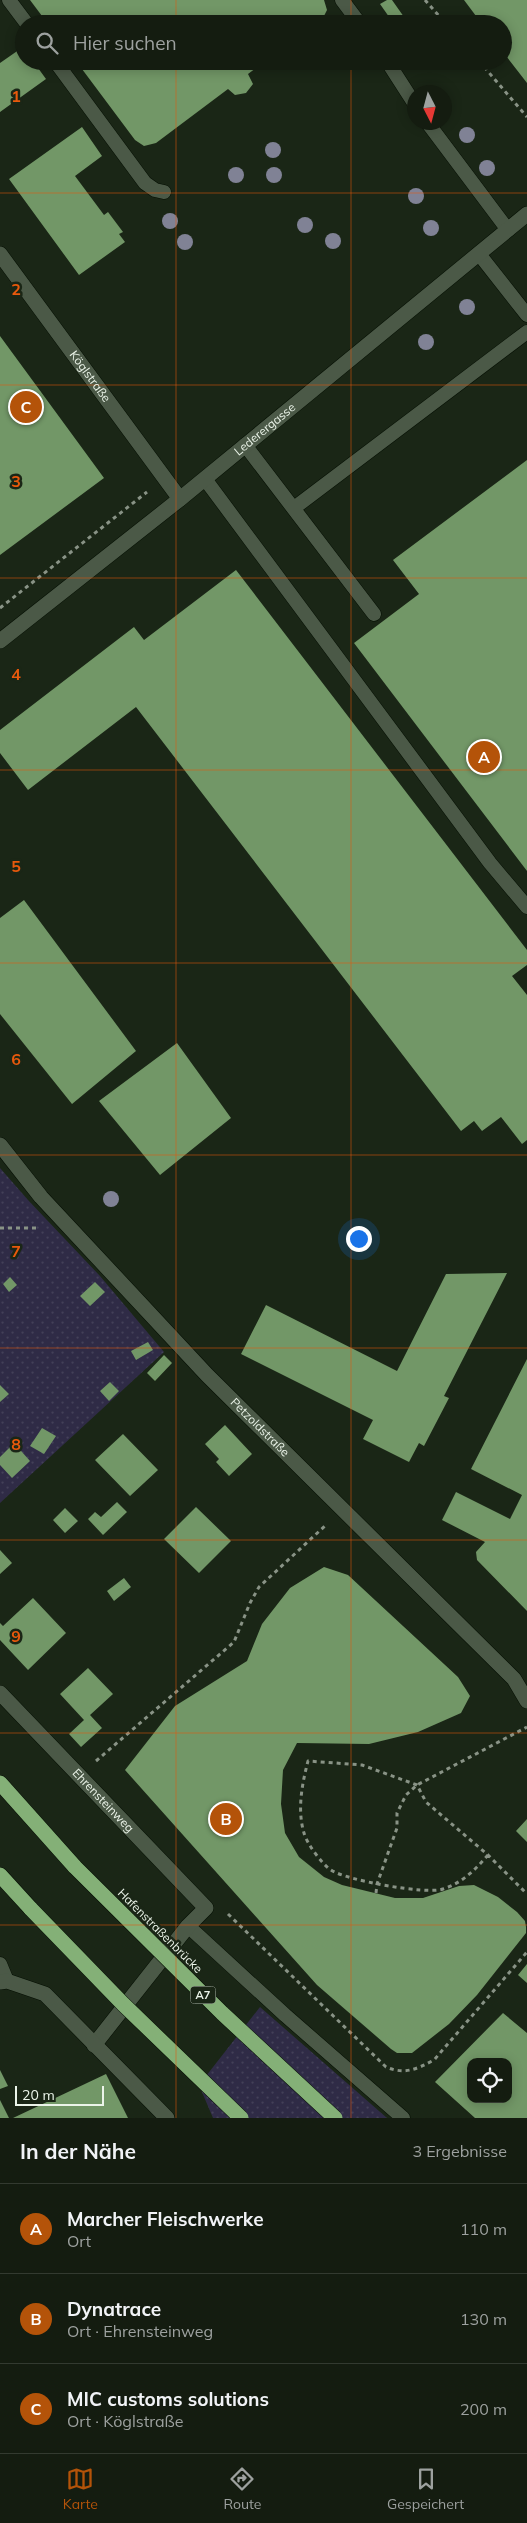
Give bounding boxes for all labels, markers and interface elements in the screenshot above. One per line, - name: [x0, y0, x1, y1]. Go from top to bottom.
- search box: [15, 15, 512, 70]
- icon: search: [33, 29, 61, 57]
- text: Hier suchen: [73, 31, 177, 55]
- north arrow: [407, 85, 452, 130]
- text: 1: [11, 86, 21, 106]
- text: 2: [11, 279, 21, 299]
- street label: Köglstraße: [67, 347, 114, 405]
- pin: C: [10, 388, 42, 426]
- street label: Lederergasse: [231, 399, 298, 458]
- text: 3: [11, 471, 21, 491]
- text: 4: [11, 664, 21, 684]
- pin: A: [468, 738, 500, 776]
- text: 5: [11, 856, 21, 876]
- text: 6: [11, 1049, 21, 1069]
- your location: [346, 1226, 372, 1252]
- text: 7: [11, 1241, 21, 1261]
- street label: Petzoldstraße: [228, 1395, 293, 1459]
- text: 8: [11, 1434, 21, 1454]
- text: 9: [11, 1626, 21, 1646]
- street label: Ehrensteinweg: [69, 1765, 137, 1835]
- pin: B: [210, 1800, 242, 1838]
- street label: Hafenstraßenbrücke: [115, 1885, 206, 1976]
- road number: A7: [190, 1986, 216, 2004]
- map controls: [467, 2058, 512, 2103]
- button: locate: [467, 2058, 512, 2103]
- scale bar: [15, 2083, 104, 2106]
- text: 20 m: [22, 2086, 55, 2104]
- text: In der Nähe: [20, 2138, 136, 2164]
- text: 3 Ergebnisse: [412, 2141, 507, 2161]
- text: Marcher Fleischwerke: [67, 2207, 264, 2231]
- text: A: [30, 2219, 42, 2239]
- text: 110 m: [460, 2219, 507, 2239]
- text: Ort: [67, 2231, 91, 2251]
- text: Dynatrace: [67, 2297, 161, 2321]
- text: B: [30, 2309, 42, 2329]
- text: 130 m: [460, 2309, 507, 2329]
- text: Ort · Ehrensteinweg: [67, 2321, 213, 2341]
- text: MIC customs solutions: [67, 2387, 269, 2411]
- text: C: [31, 2399, 41, 2419]
- text: 200 m: [460, 2399, 507, 2419]
- text: Ort · Köglstraße: [67, 2411, 183, 2431]
- tab: Karte: [63, 2465, 98, 2513]
- tab: Route: [223, 2465, 261, 2513]
- tab: Gespeichert: [387, 2465, 464, 2513]

